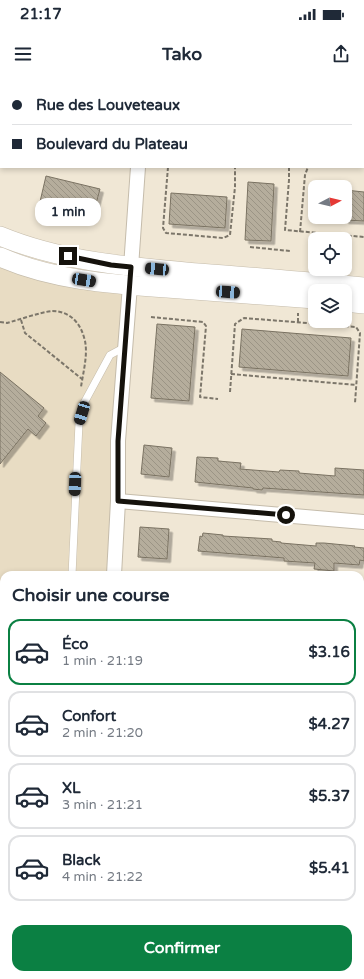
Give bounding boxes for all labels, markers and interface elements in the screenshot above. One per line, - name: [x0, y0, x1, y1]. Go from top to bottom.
- text: 21:17: [20, 5, 62, 23]
- icon: menu: [12, 43, 34, 65]
- text: Tako: [162, 43, 202, 65]
- icon: share: [330, 43, 352, 65]
- text: Rue des Louveteaux: [36, 96, 180, 114]
- text: Boulevard du Plateau: [36, 135, 188, 153]
- north arrow: [308, 180, 352, 224]
- map controls: [308, 180, 352, 328]
- callout: 1 min: [35, 198, 101, 226]
- text: 1 min: [51, 204, 85, 220]
- button: locate: [308, 232, 352, 276]
- route end: [59, 247, 77, 265]
- car: [145, 262, 169, 276]
- car: [71, 272, 97, 288]
- button: layers: [308, 284, 352, 328]
- car: [216, 285, 240, 299]
- car: [73, 400, 91, 426]
- car: [69, 472, 81, 496]
- route start: [277, 506, 295, 524]
- text: Choisir une course: [12, 584, 170, 606]
- icon: car: [14, 634, 50, 670]
- text: Éco: [62, 635, 88, 653]
- text: $3.16: [309, 643, 350, 661]
- text: 1 min · 21:19: [62, 653, 143, 669]
- icon: car: [14, 706, 50, 742]
- text: Confort: [62, 707, 116, 725]
- text: $4.27: [309, 715, 350, 733]
- text: 2 min · 21:20: [62, 725, 143, 741]
- icon: car: [14, 778, 50, 814]
- text: XL: [62, 779, 81, 797]
- text: $5.37: [309, 787, 350, 805]
- text: 3 min · 21:21: [62, 797, 143, 813]
- icon: car: [14, 850, 50, 886]
- text: Black: [62, 851, 101, 869]
- text: $5.41: [309, 859, 350, 877]
- text: 4 min · 21:22: [62, 869, 143, 885]
- button: Confirmer: [12, 925, 352, 971]

